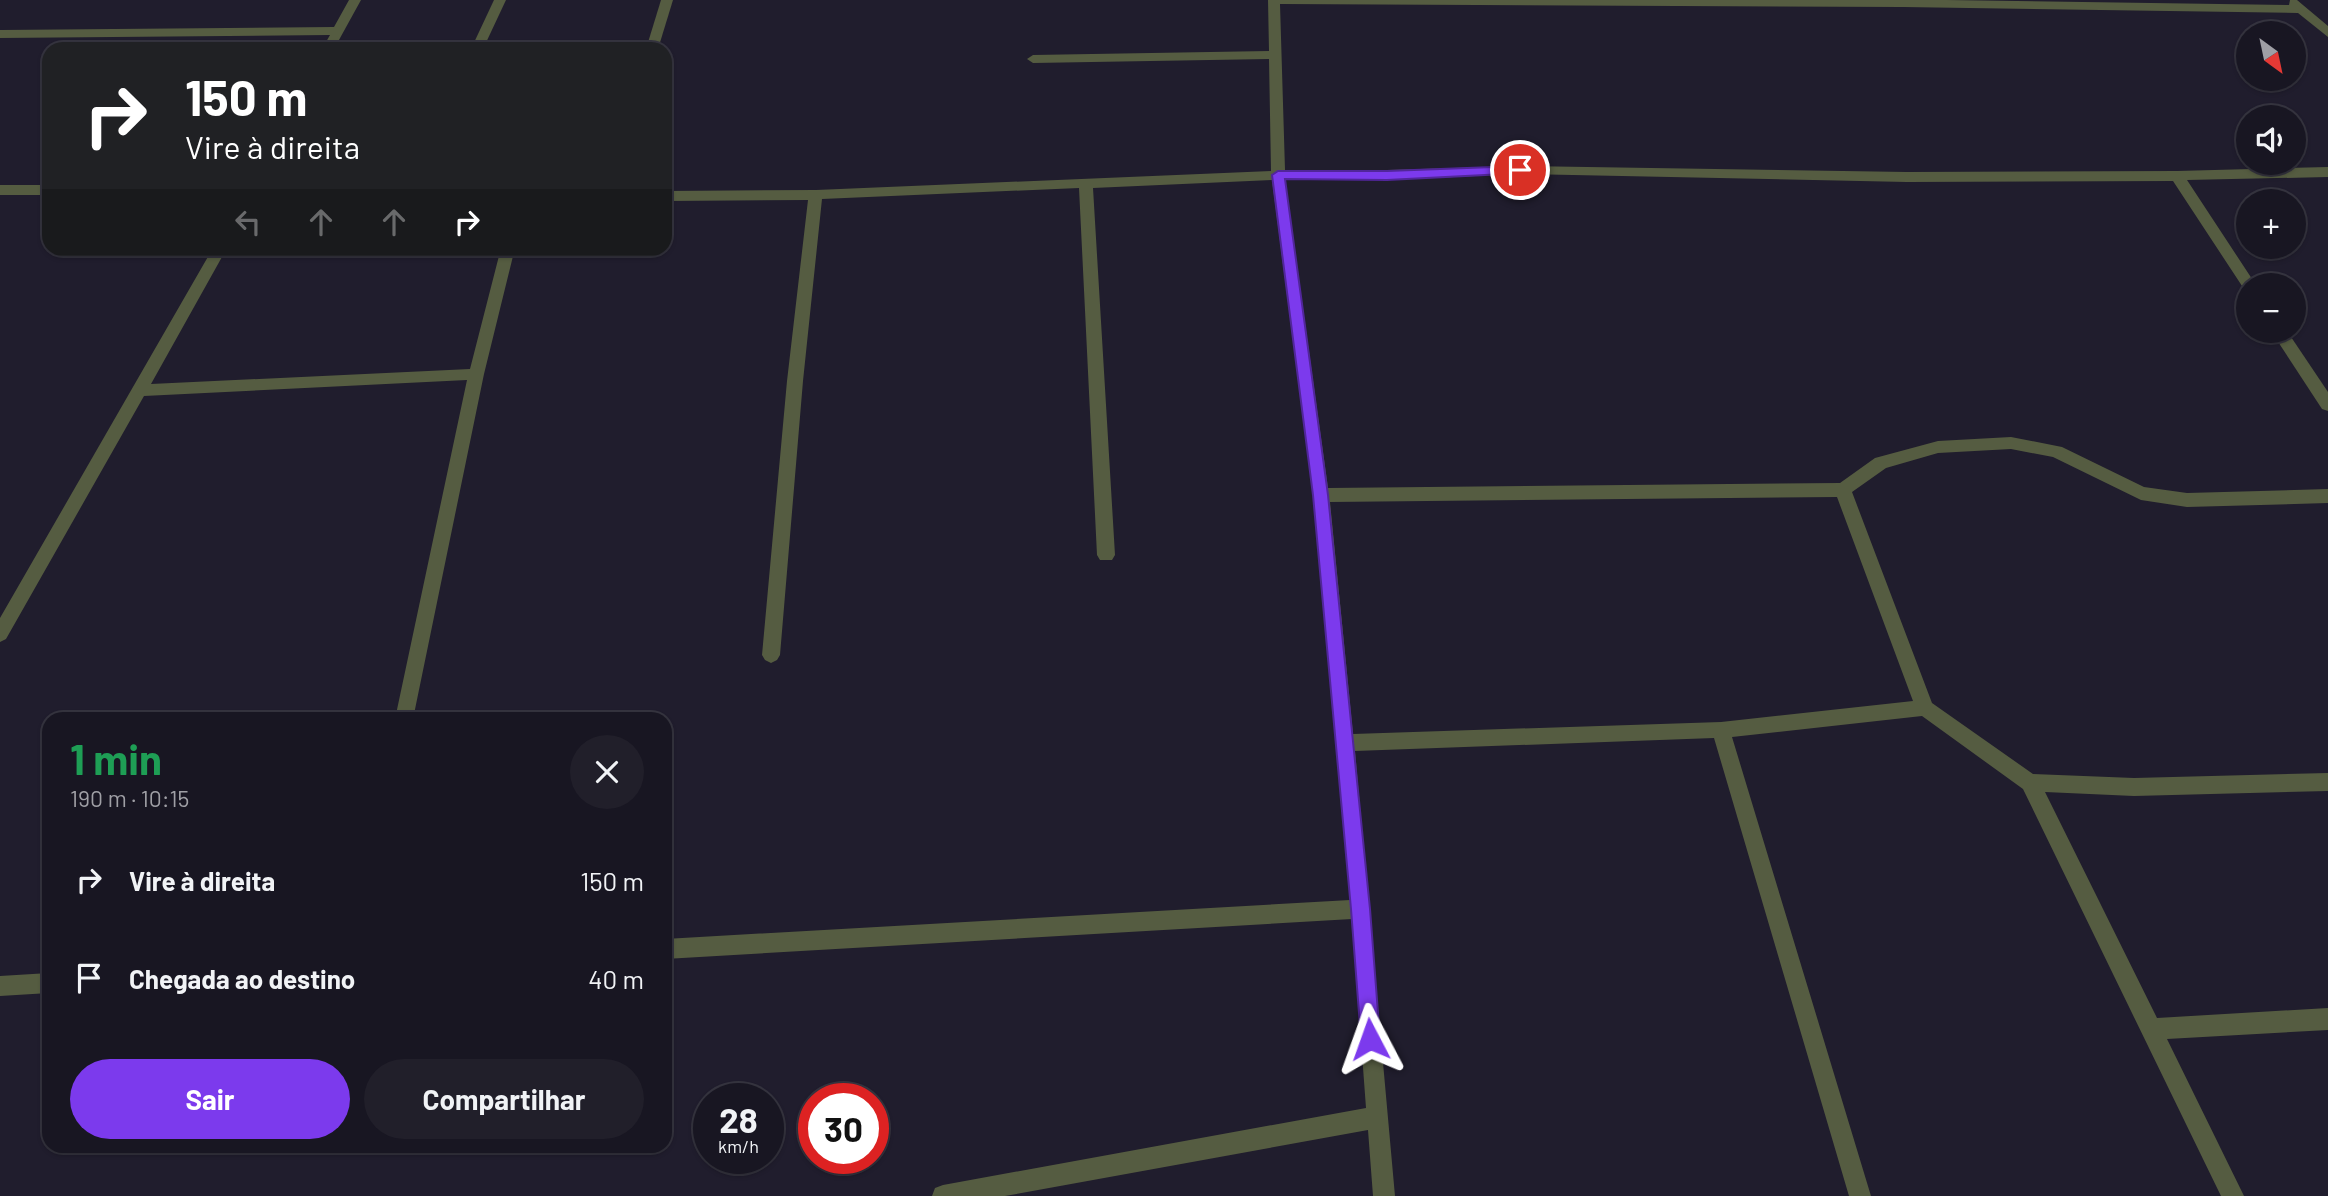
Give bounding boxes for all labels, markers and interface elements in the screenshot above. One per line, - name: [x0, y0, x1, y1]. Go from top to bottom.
- north arrow: [2236, 21, 2306, 91]
- map controls: [2236, 21, 2306, 343]
- text: 150 m: [185, 67, 307, 126]
- icon: right: [70, 70, 161, 161]
- button: sound: [2236, 105, 2306, 175]
- text: Vire à direita: [185, 127, 360, 165]
- pin: [1490, 140, 1550, 200]
- icon: arrive: [1501, 151, 1539, 189]
- button: +: [2236, 189, 2306, 259]
- icon: left: [229, 203, 267, 241]
- icon: ahead: [302, 203, 340, 241]
- icon: ahead: [375, 203, 413, 241]
- icon: right: [448, 203, 486, 241]
- button: −: [2236, 273, 2306, 343]
- text: 1 min: [70, 733, 162, 783]
- button: close: [570, 735, 644, 809]
- text: 190 m · 10:15: [70, 784, 189, 812]
- icon: right: [70, 861, 108, 899]
- text: Vire à direita: [129, 865, 275, 896]
- text: 150 m: [580, 865, 644, 896]
- icon: arrive: [70, 959, 108, 997]
- text: Chegada ao destino: [129, 963, 355, 994]
- text: 40 m: [588, 963, 644, 994]
- position arrow: [1333, 1002, 1407, 1076]
- button: Sair: [70, 1059, 350, 1139]
- button: Compartilhar: [364, 1059, 644, 1139]
- speed limit sign: 30: [798, 1083, 889, 1174]
- text: 28: [719, 1098, 758, 1140]
- text: km/h: [718, 1135, 759, 1157]

